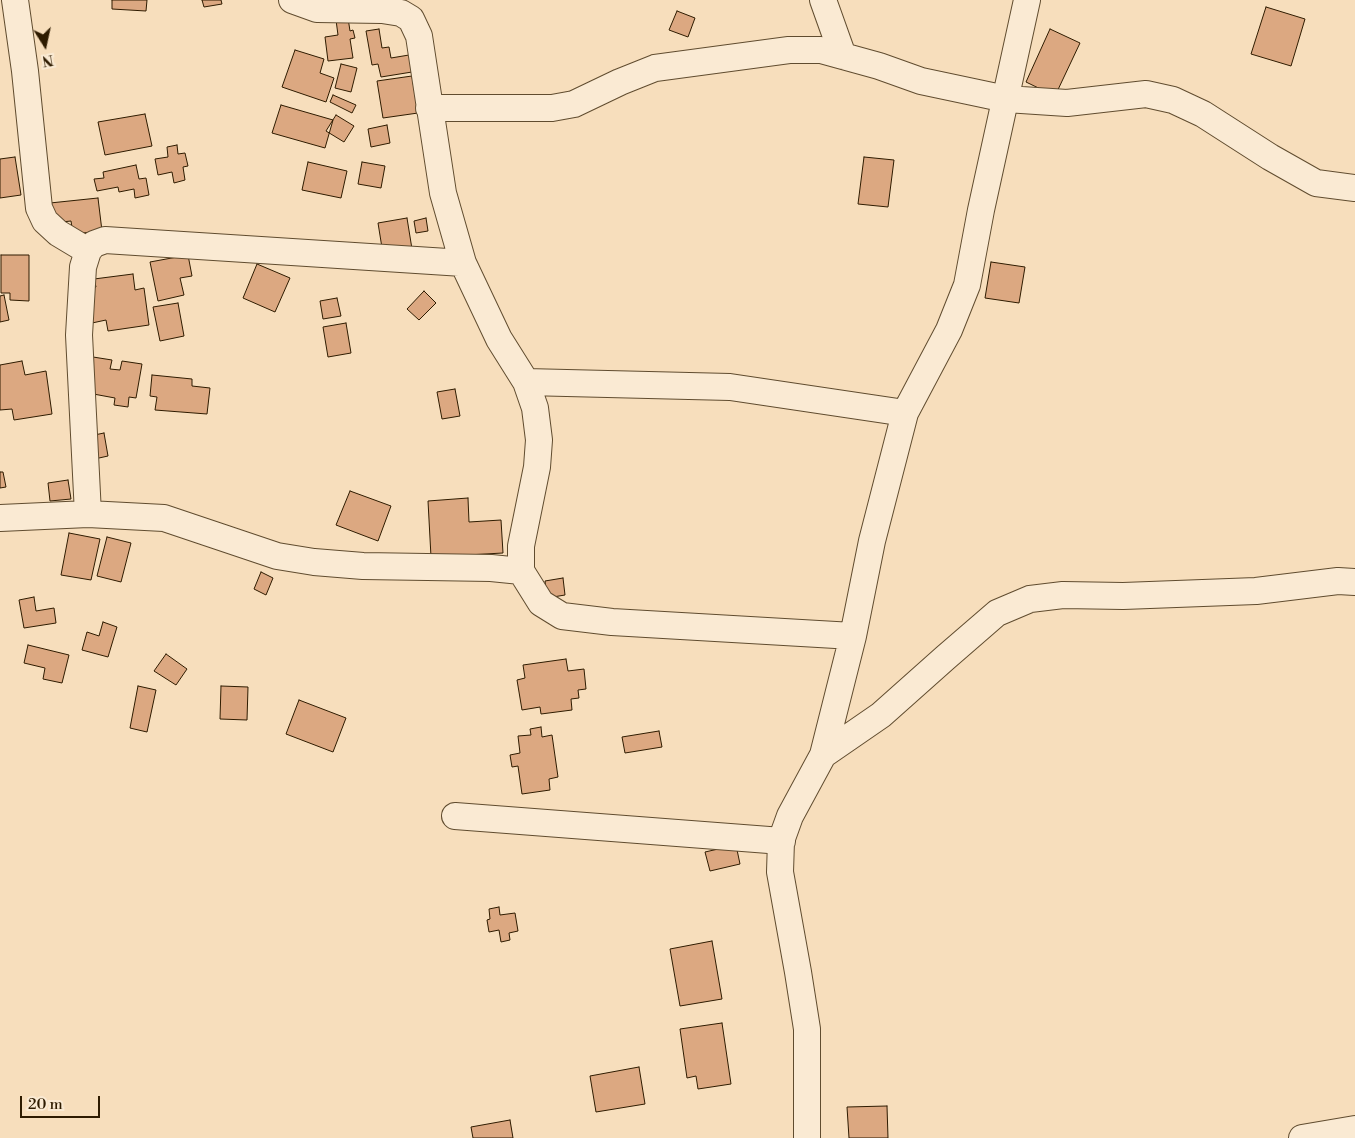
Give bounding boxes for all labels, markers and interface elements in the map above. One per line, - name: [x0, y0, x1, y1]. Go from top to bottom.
- north arrow: [20, 20, 70, 70]
- text: N: [41, 50, 55, 70]
- scale bar: [22, 1086, 102, 1118]
- text: 20 m: [28, 1095, 63, 1114]

